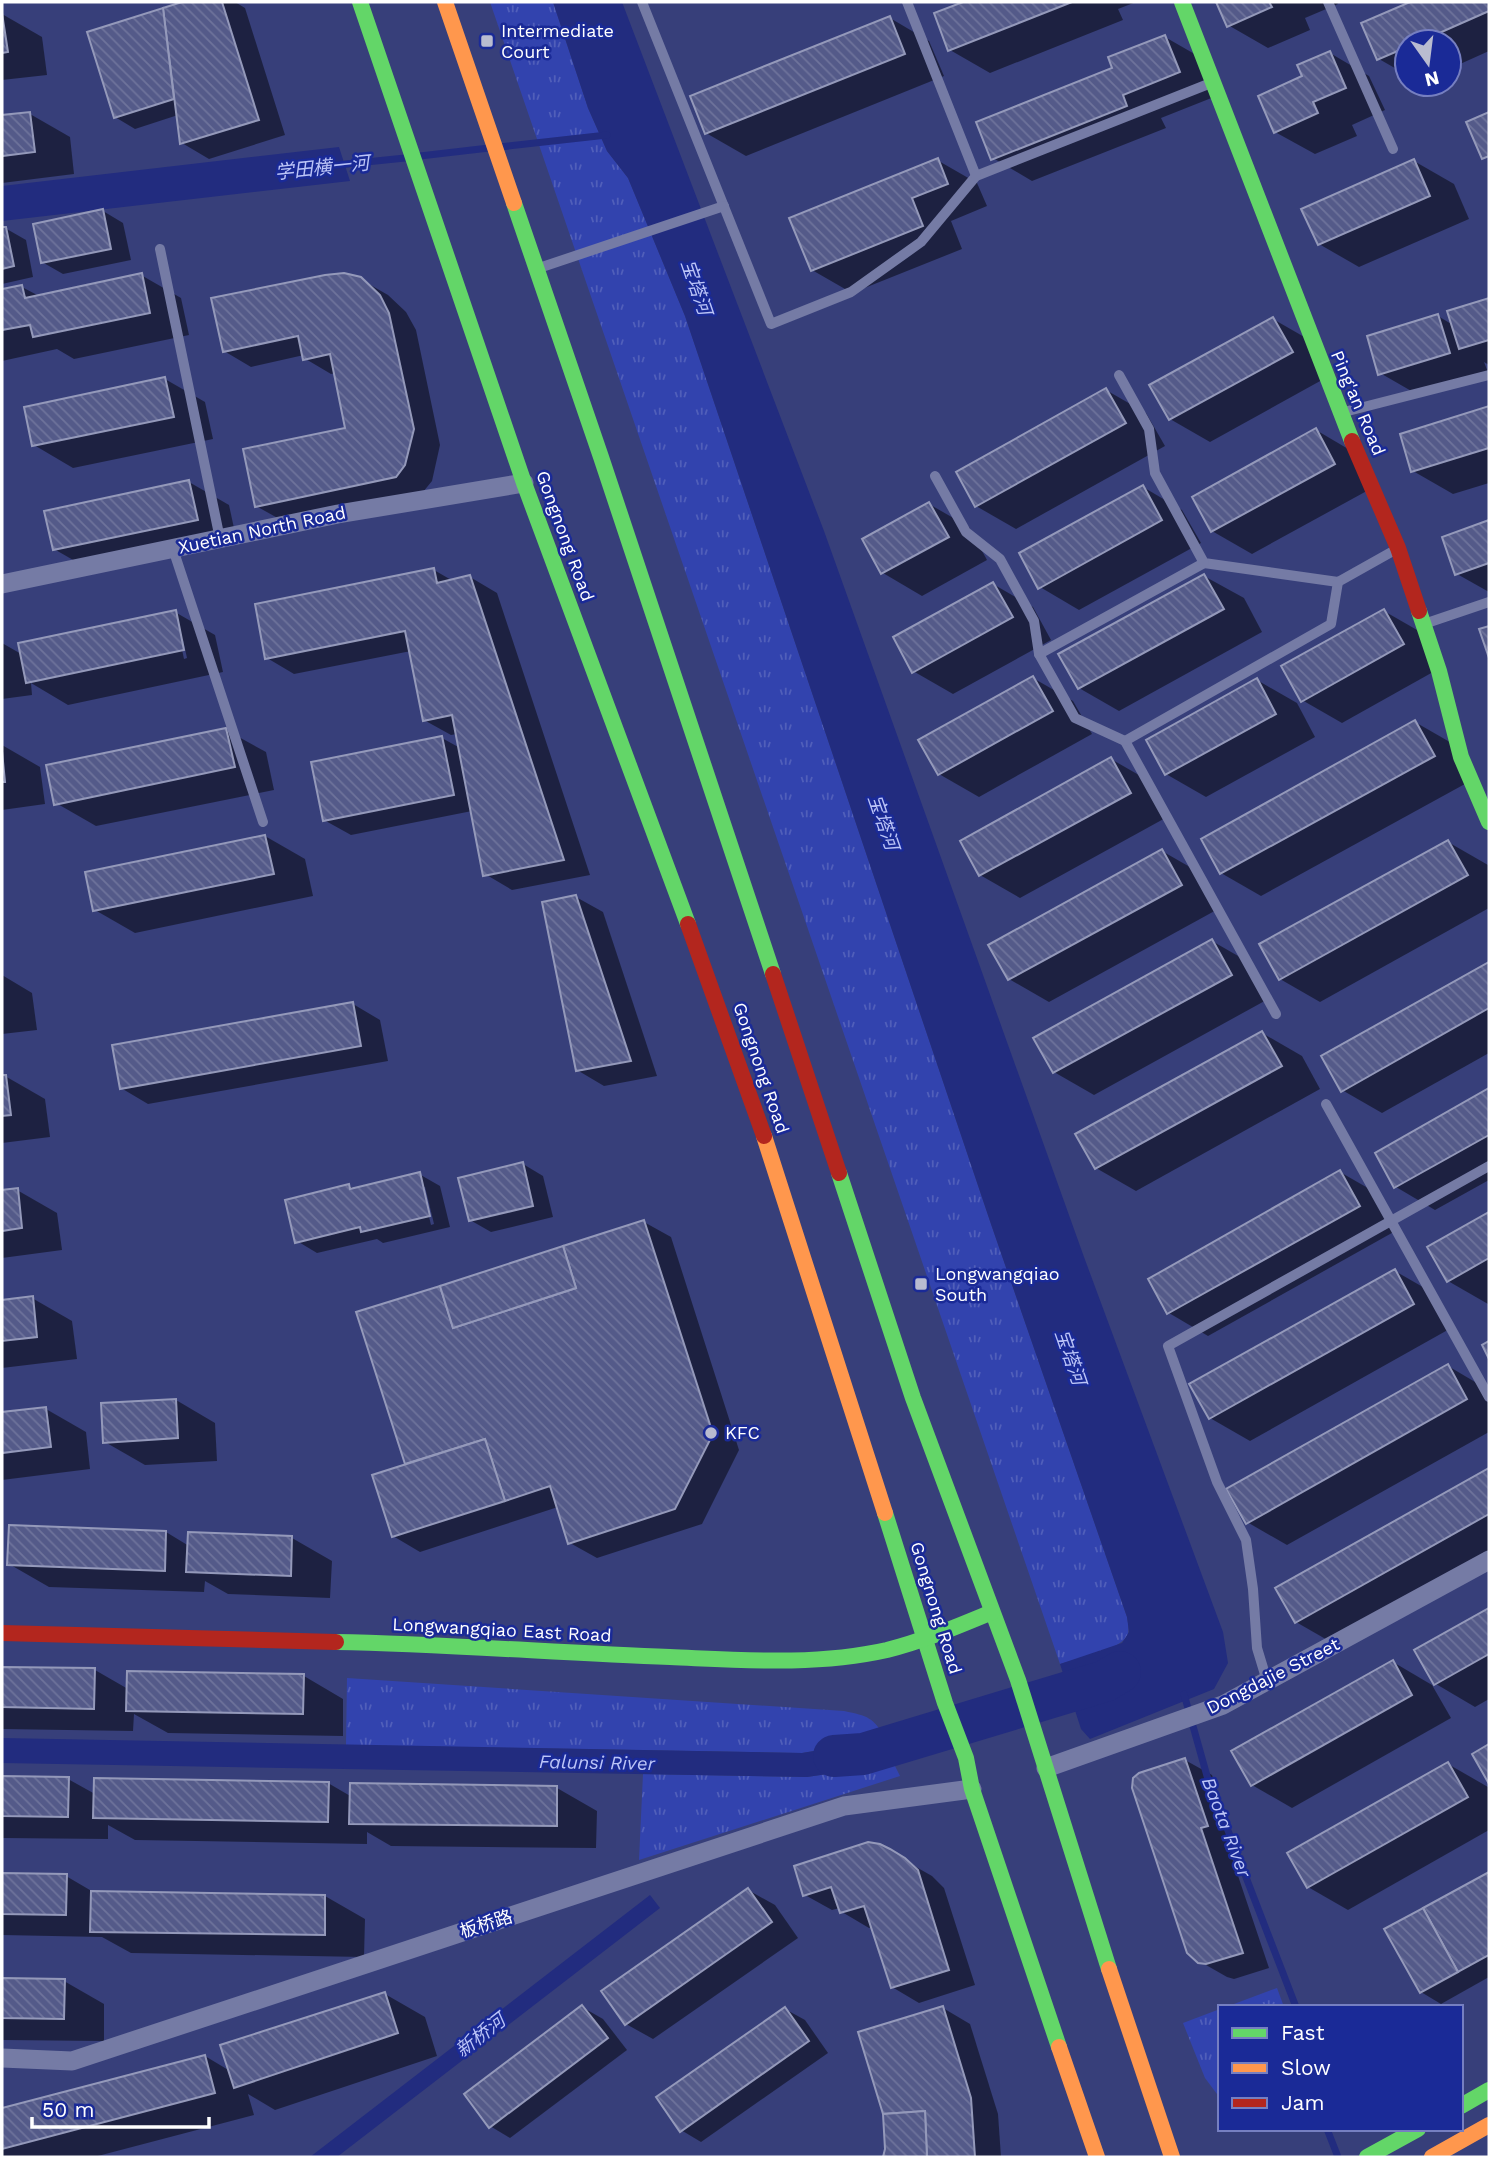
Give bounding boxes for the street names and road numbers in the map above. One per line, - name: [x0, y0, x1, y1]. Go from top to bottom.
- street label: Ping'an Road: [1327, 347, 1390, 458]
- street label: Gongnong Road: [532, 468, 599, 604]
- street label: Xuetian North Road: [176, 501, 348, 558]
- street label: Gongnong Road: [729, 1000, 794, 1136]
- street label: Gongnong Road: [906, 1539, 967, 1677]
- street label: Longwangqiao East Road: [392, 1613, 612, 1646]
- street label: Dongdajie Street: [1203, 1633, 1343, 1718]
- street label: 板桥路: [457, 1905, 515, 1942]

